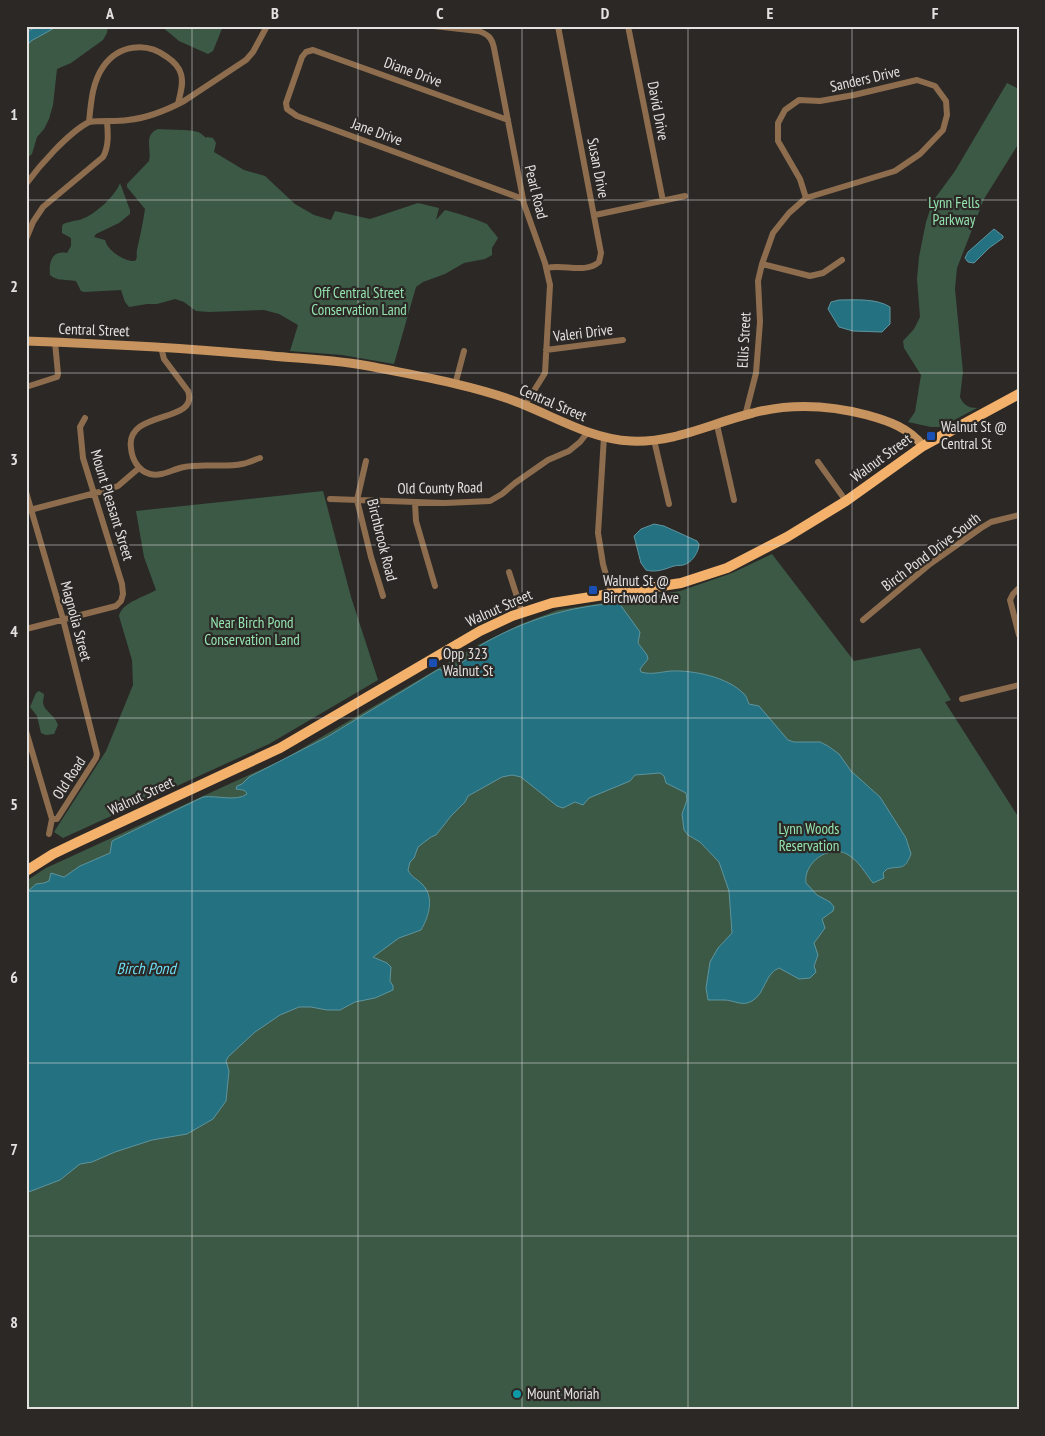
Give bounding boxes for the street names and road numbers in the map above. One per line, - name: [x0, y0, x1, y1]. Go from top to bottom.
- street label: Diane Drive: [382, 52, 445, 91]
- street label: Sanders Drive: [828, 61, 902, 96]
- street label: David Drive: [643, 80, 674, 142]
- street label: Jane Drive: [348, 113, 405, 149]
- street label: Susan Drive: [583, 136, 614, 200]
- street label: Pearl Road: [521, 163, 552, 221]
- street label: Ellis Street: [733, 312, 754, 368]
- street label: Central Street: [58, 319, 130, 340]
- street label: Valeri Drive: [551, 319, 614, 346]
- street label: Central Street: [517, 380, 590, 425]
- street label: Walnut Street: [847, 429, 915, 486]
- street label: Mount Pleasant Street: [87, 447, 138, 563]
- street label: Old County Road: [397, 477, 483, 498]
- street label: Birchbrook Road: [363, 497, 402, 583]
- street label: Birch Pond Drive South: [877, 508, 984, 595]
- street label: Magnolia Street: [57, 579, 96, 663]
- street label: Walnut Street: [463, 585, 535, 631]
- street label: Old Road: [48, 753, 89, 803]
- street label: Walnut Street: [105, 772, 177, 819]

